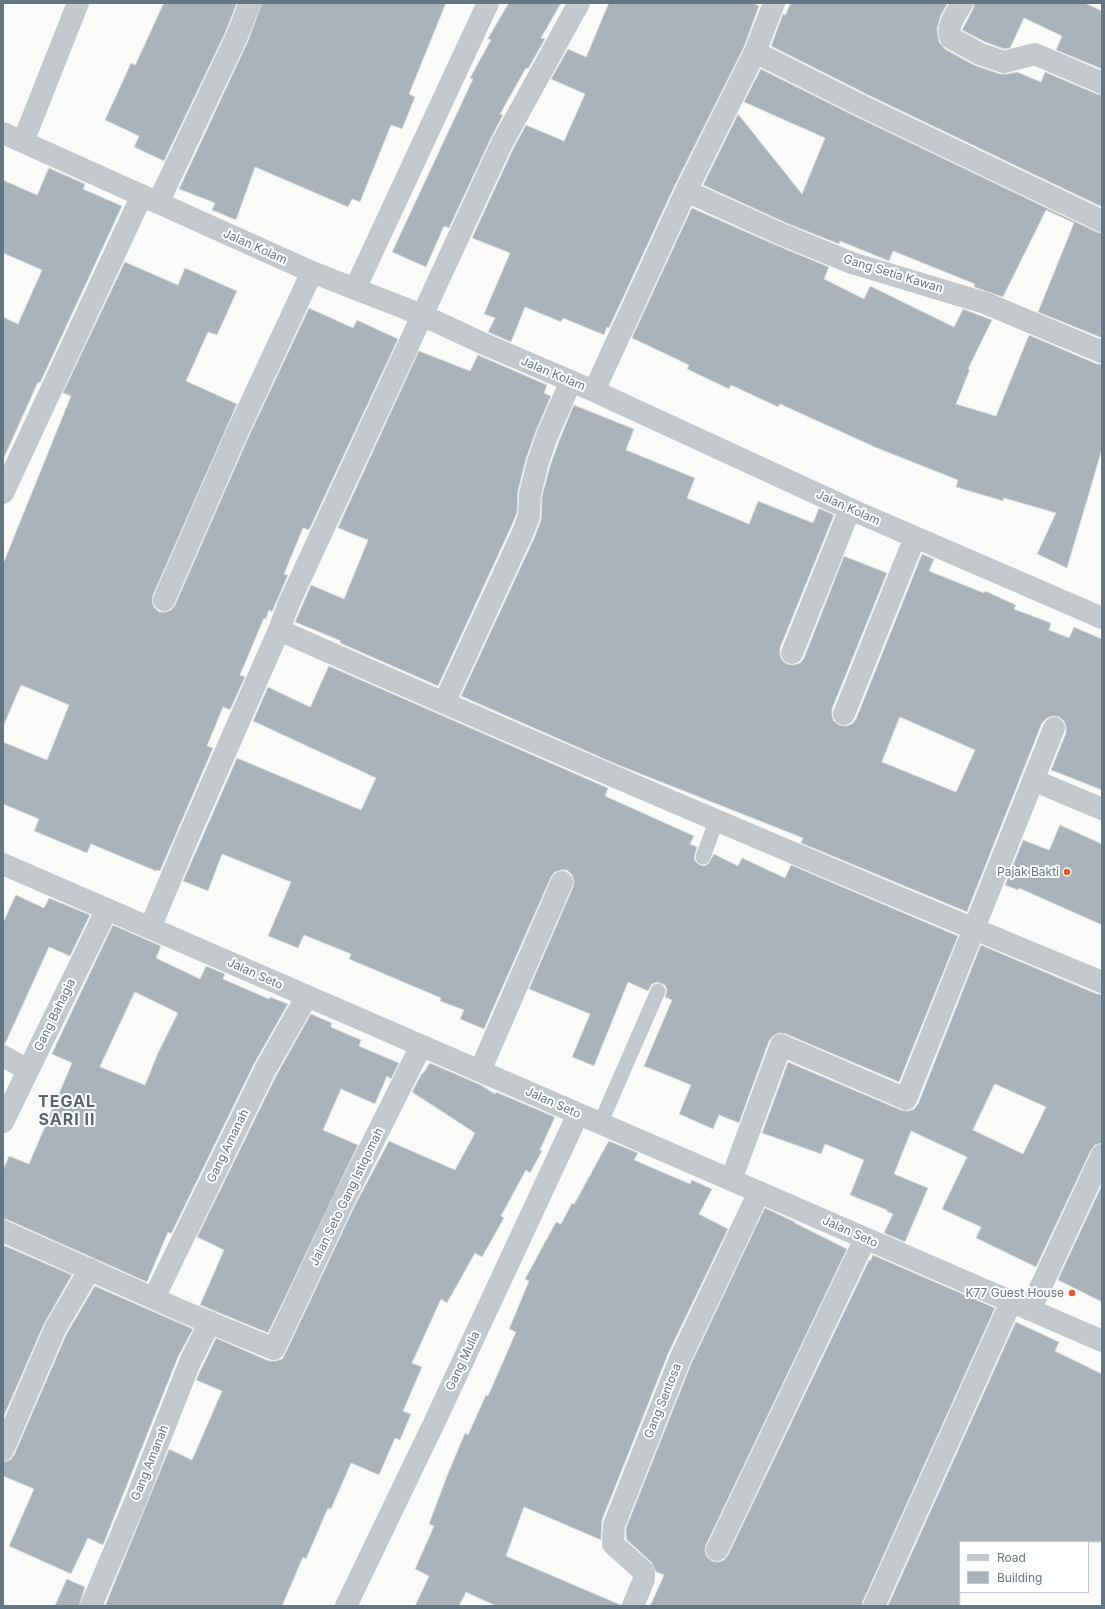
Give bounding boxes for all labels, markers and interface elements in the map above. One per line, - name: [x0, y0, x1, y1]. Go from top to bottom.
- street label: Jalan Kolam: [221, 226, 289, 268]
- street label: Gang Setia Kawan: [841, 252, 945, 296]
- street label: Jalan Kolam: [519, 354, 587, 394]
- street label: Jalan Kolam: [814, 487, 882, 529]
- place label: Pajak Bakti: [997, 865, 1059, 879]
- marker: Pajak Bakti: [1062, 867, 1072, 877]
- street label: Jalan Seto: [225, 955, 285, 993]
- street label: Gang Bahagia: [31, 976, 79, 1054]
- street label: Jalan Seto: [523, 1084, 583, 1122]
- district label: TEGAL SARI II: [38, 1092, 96, 1130]
- street label: Gang Amanah: [204, 1107, 252, 1185]
- street label: Jalan Seto Gang Istiqomah: [307, 1126, 387, 1268]
- street label: Jalan Seto: [820, 1213, 880, 1251]
- place label: K77 Guest House: [966, 1286, 1064, 1300]
- marker: K77 Guest House: [1067, 1288, 1077, 1298]
- street label: Gang Mulia: [443, 1329, 483, 1393]
- street label: Gang Sentosa: [641, 1362, 685, 1440]
- street label: Gang Amanah: [128, 1423, 172, 1503]
- legend: [959, 1541, 1089, 1593]
- text: Road: [997, 1550, 1026, 1565]
- text: Building: [997, 1570, 1042, 1585]

